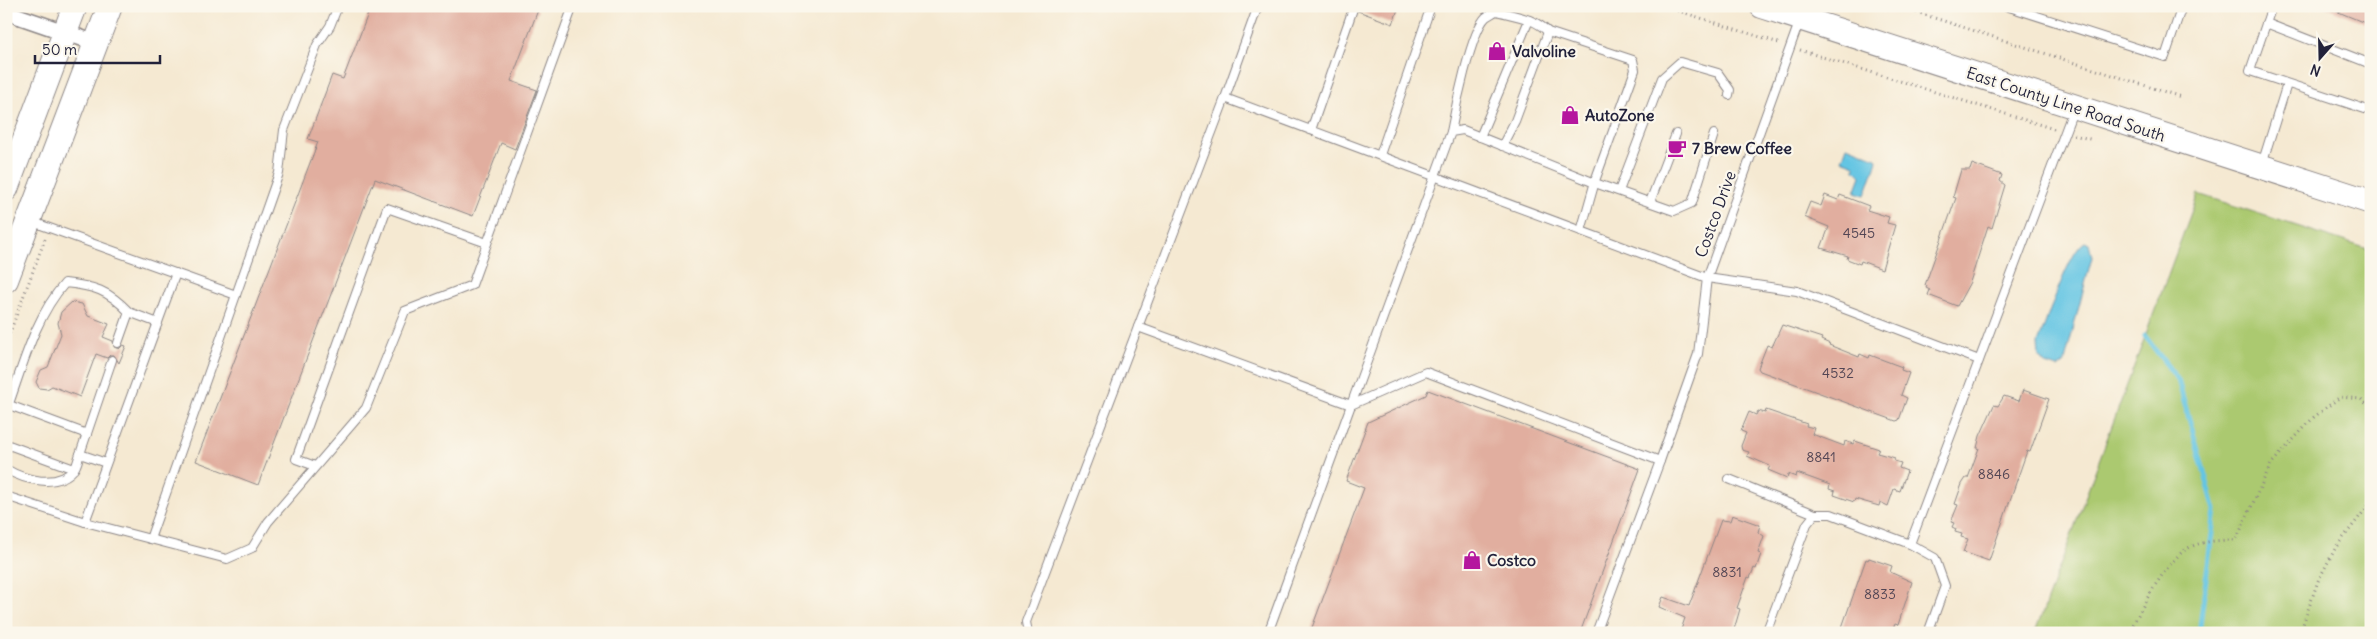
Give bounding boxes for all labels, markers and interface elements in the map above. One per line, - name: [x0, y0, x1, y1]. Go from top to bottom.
- scale bar: [35, 32, 160, 64]
- north arrow: [2294, 32, 2344, 82]
- text: 50 m: [42, 40, 77, 59]
- shop icon: Valvoline: [1486, 40, 1508, 62]
- place label: Valvoline: [1512, 41, 1576, 61]
- text: N: [2308, 60, 2323, 80]
- street label: East County Line Road South: [1964, 62, 2168, 146]
- shop icon: AutoZone: [1559, 104, 1581, 126]
- place label: AutoZone: [1585, 105, 1655, 125]
- cafe icon: 7 Brew Coffee: [1666, 137, 1688, 159]
- place label: 7 Brew Coffee: [1692, 138, 1792, 158]
- street label: Costco Drive: [1690, 168, 1740, 260]
- house number: 4545: [1843, 224, 1875, 242]
- house number: 4532: [1822, 364, 1854, 382]
- house number: 8841: [1806, 448, 1836, 466]
- house number: 8846: [1978, 465, 2010, 483]
- shop icon: Costco: [1461, 549, 1483, 571]
- place label: Costco: [1487, 550, 1536, 570]
- house number: 8831: [1712, 563, 1742, 581]
- house number: 8833: [1864, 585, 1896, 603]

